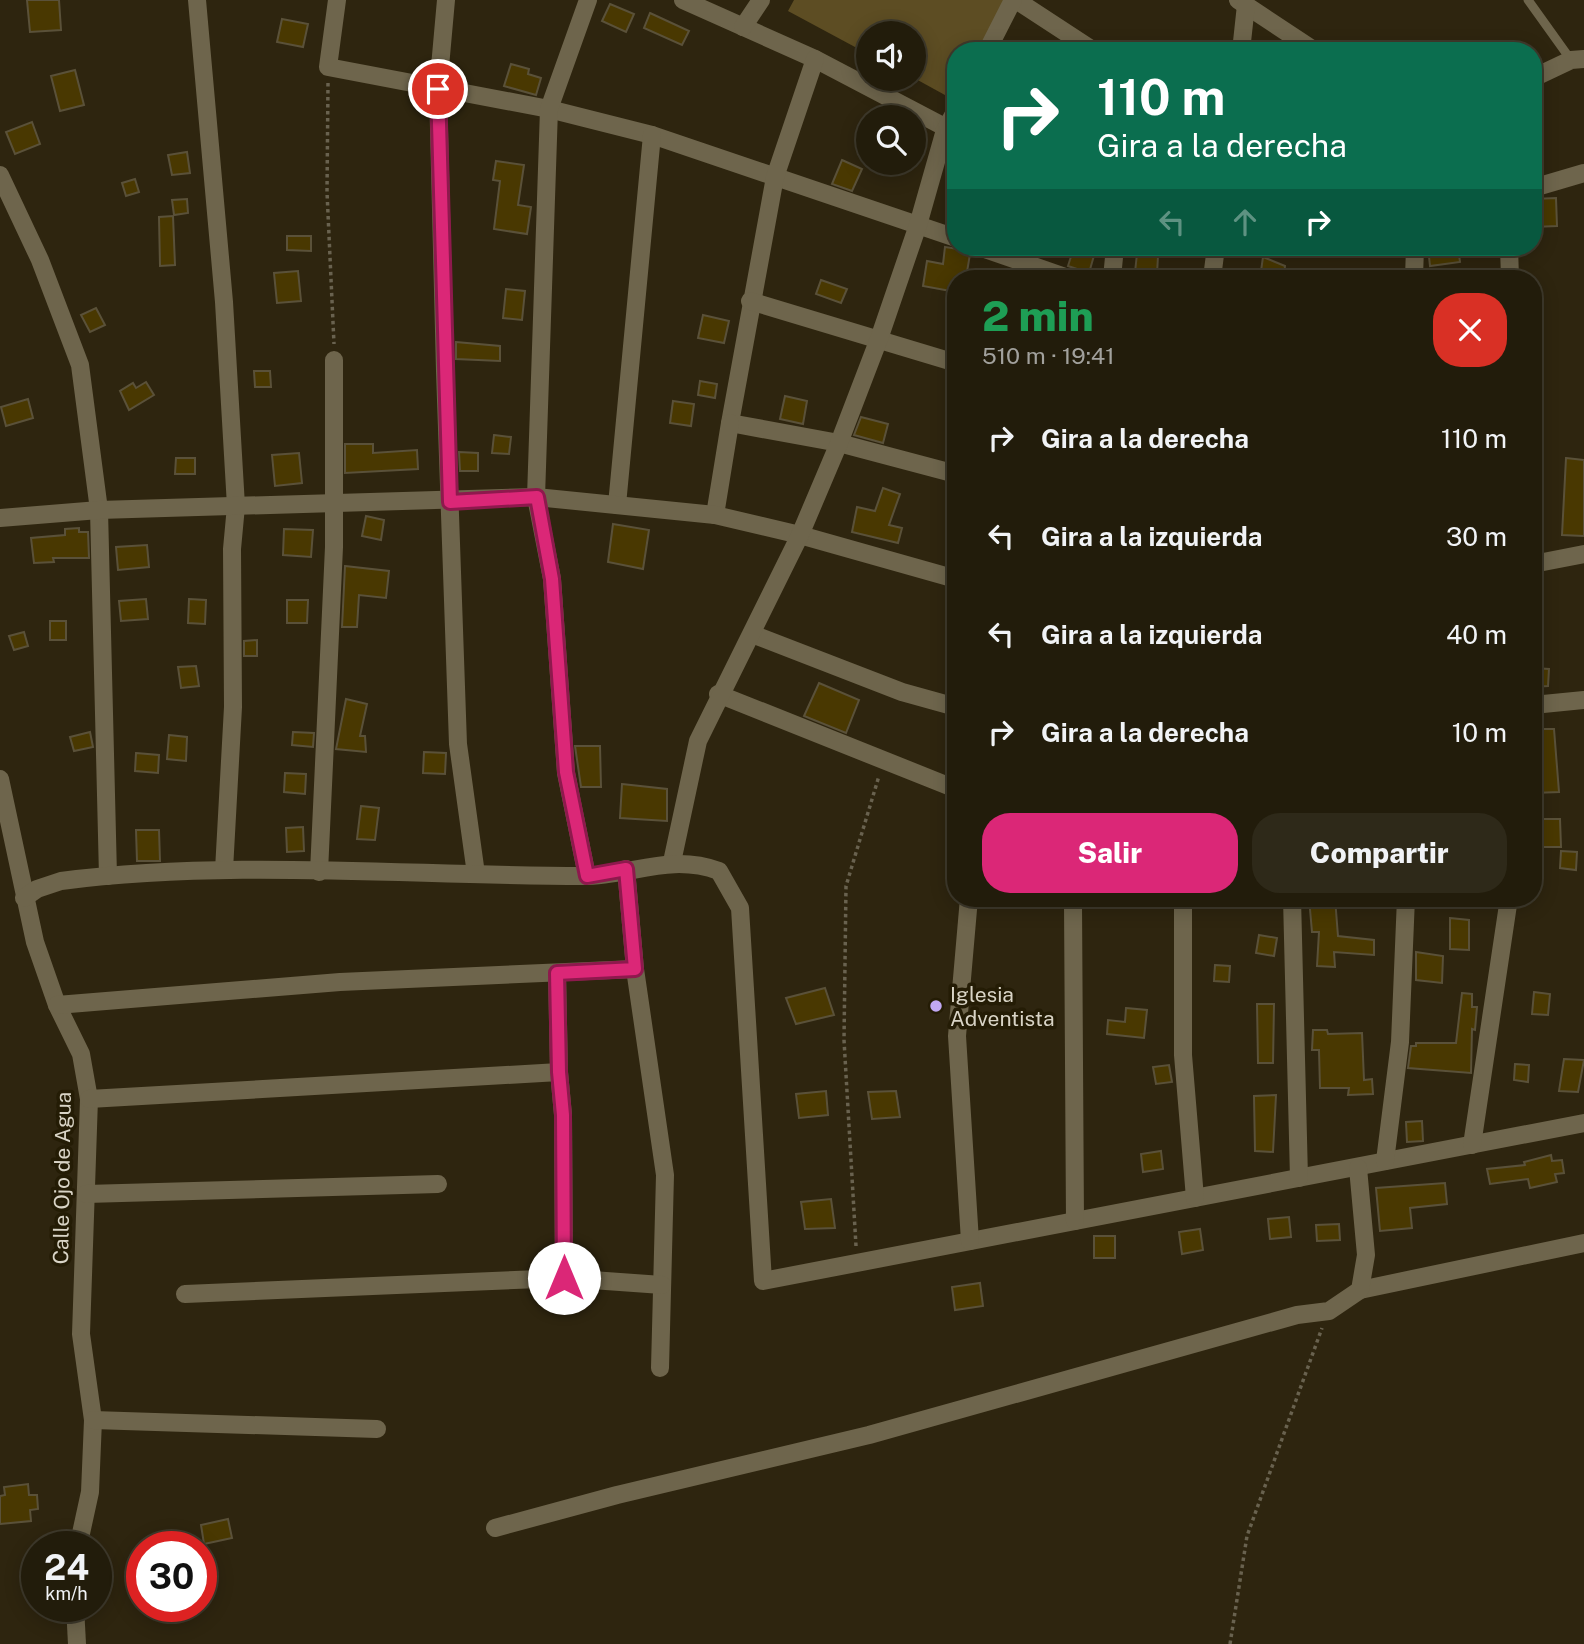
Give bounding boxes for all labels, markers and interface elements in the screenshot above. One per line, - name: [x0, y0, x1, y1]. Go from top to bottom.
- map controls: [856, 21, 926, 175]
- button: sound: [856, 21, 926, 91]
- pin: [408, 59, 468, 119]
- text: 110 m: [1097, 68, 1225, 126]
- icon: arrive: [419, 70, 457, 108]
- icon: right: [982, 70, 1073, 161]
- button: search: [856, 105, 926, 175]
- text: Gira a la derecha: [1097, 127, 1347, 164]
- icon: left: [1153, 203, 1191, 241]
- icon: ahead: [1226, 203, 1264, 241]
- icon: right: [1299, 203, 1337, 241]
- text: 2 min: [982, 291, 1094, 340]
- button: close: [1433, 293, 1507, 367]
- text: 510 m · 19:41: [982, 342, 1115, 369]
- icon: right: [982, 419, 1020, 457]
- text: Gira a la derecha: [1041, 423, 1249, 454]
- text: 110 m: [1441, 423, 1507, 454]
- icon: left: [982, 517, 1020, 555]
- text: Gira a la izquierda: [1041, 521, 1263, 552]
- text: 30 m: [1446, 521, 1507, 552]
- icon: left: [982, 615, 1020, 653]
- text: Gira a la izquierda: [1041, 619, 1263, 650]
- text: 40 m: [1446, 619, 1507, 650]
- icon: right: [982, 713, 1020, 751]
- text: Gira a la derecha: [1041, 717, 1249, 748]
- text: 10 m: [1452, 717, 1507, 748]
- button: Salir: [982, 813, 1238, 893]
- button: Compartir: [1252, 813, 1507, 893]
- place label: Iglesia Adventista: [950, 982, 1055, 1031]
- marker: Iglesia Adventista: [928, 998, 944, 1014]
- street label: Calle Ojo de Agua: [48, 1091, 76, 1265]
- position arrow: [527, 1241, 601, 1315]
- speed limit sign: 30: [126, 1531, 217, 1622]
- text: 24: [44, 1547, 89, 1588]
- text: km/h: [45, 1583, 88, 1604]

